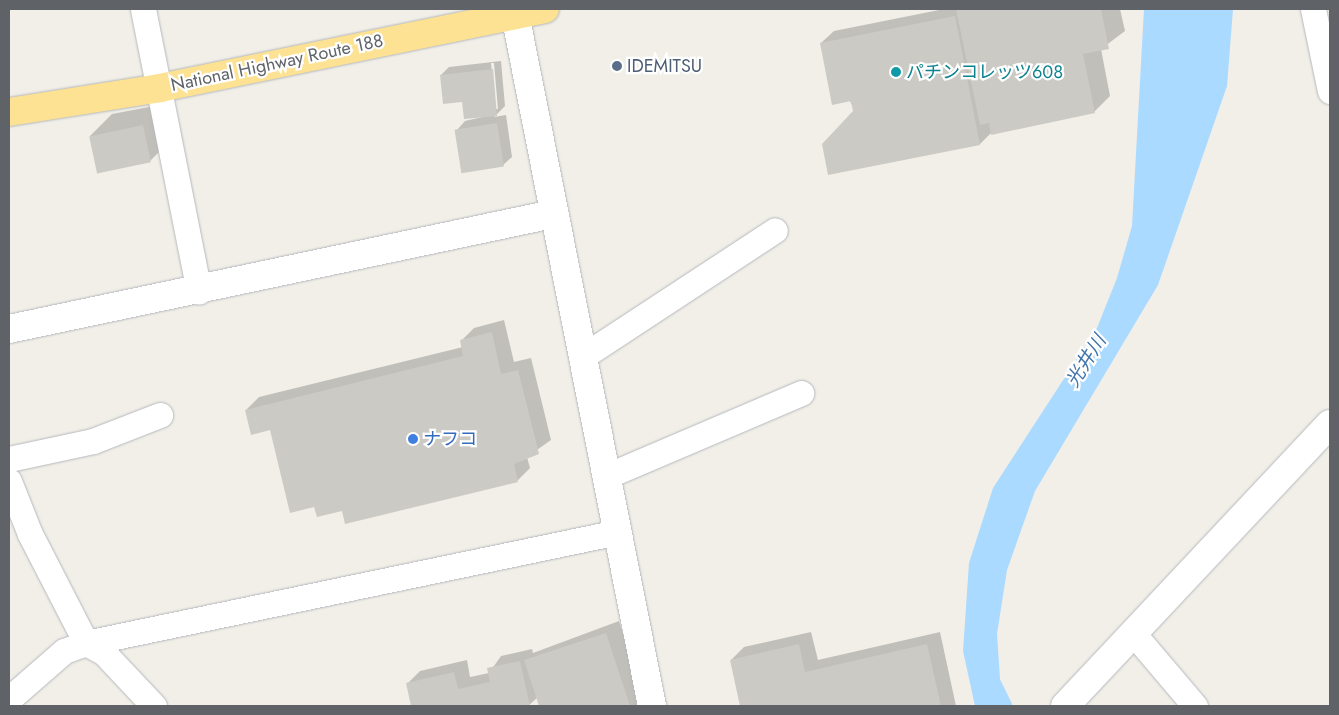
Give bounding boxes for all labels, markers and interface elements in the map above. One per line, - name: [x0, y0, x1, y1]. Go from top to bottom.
- street label: National Highway Route 188: [169, 30, 385, 96]
- place label: IDEMITSU: [627, 55, 702, 77]
- marker: IDEMITSU: [611, 60, 623, 72]
- place label: パチンコレッツ６０８: [906, 61, 1063, 83]
- marker: パチンコレッツ６０８: [890, 66, 902, 78]
- water label: 光井川: [1061, 331, 1111, 391]
- place label: ナフコ: [423, 428, 477, 450]
- marker: ナフコ: [407, 433, 419, 445]

